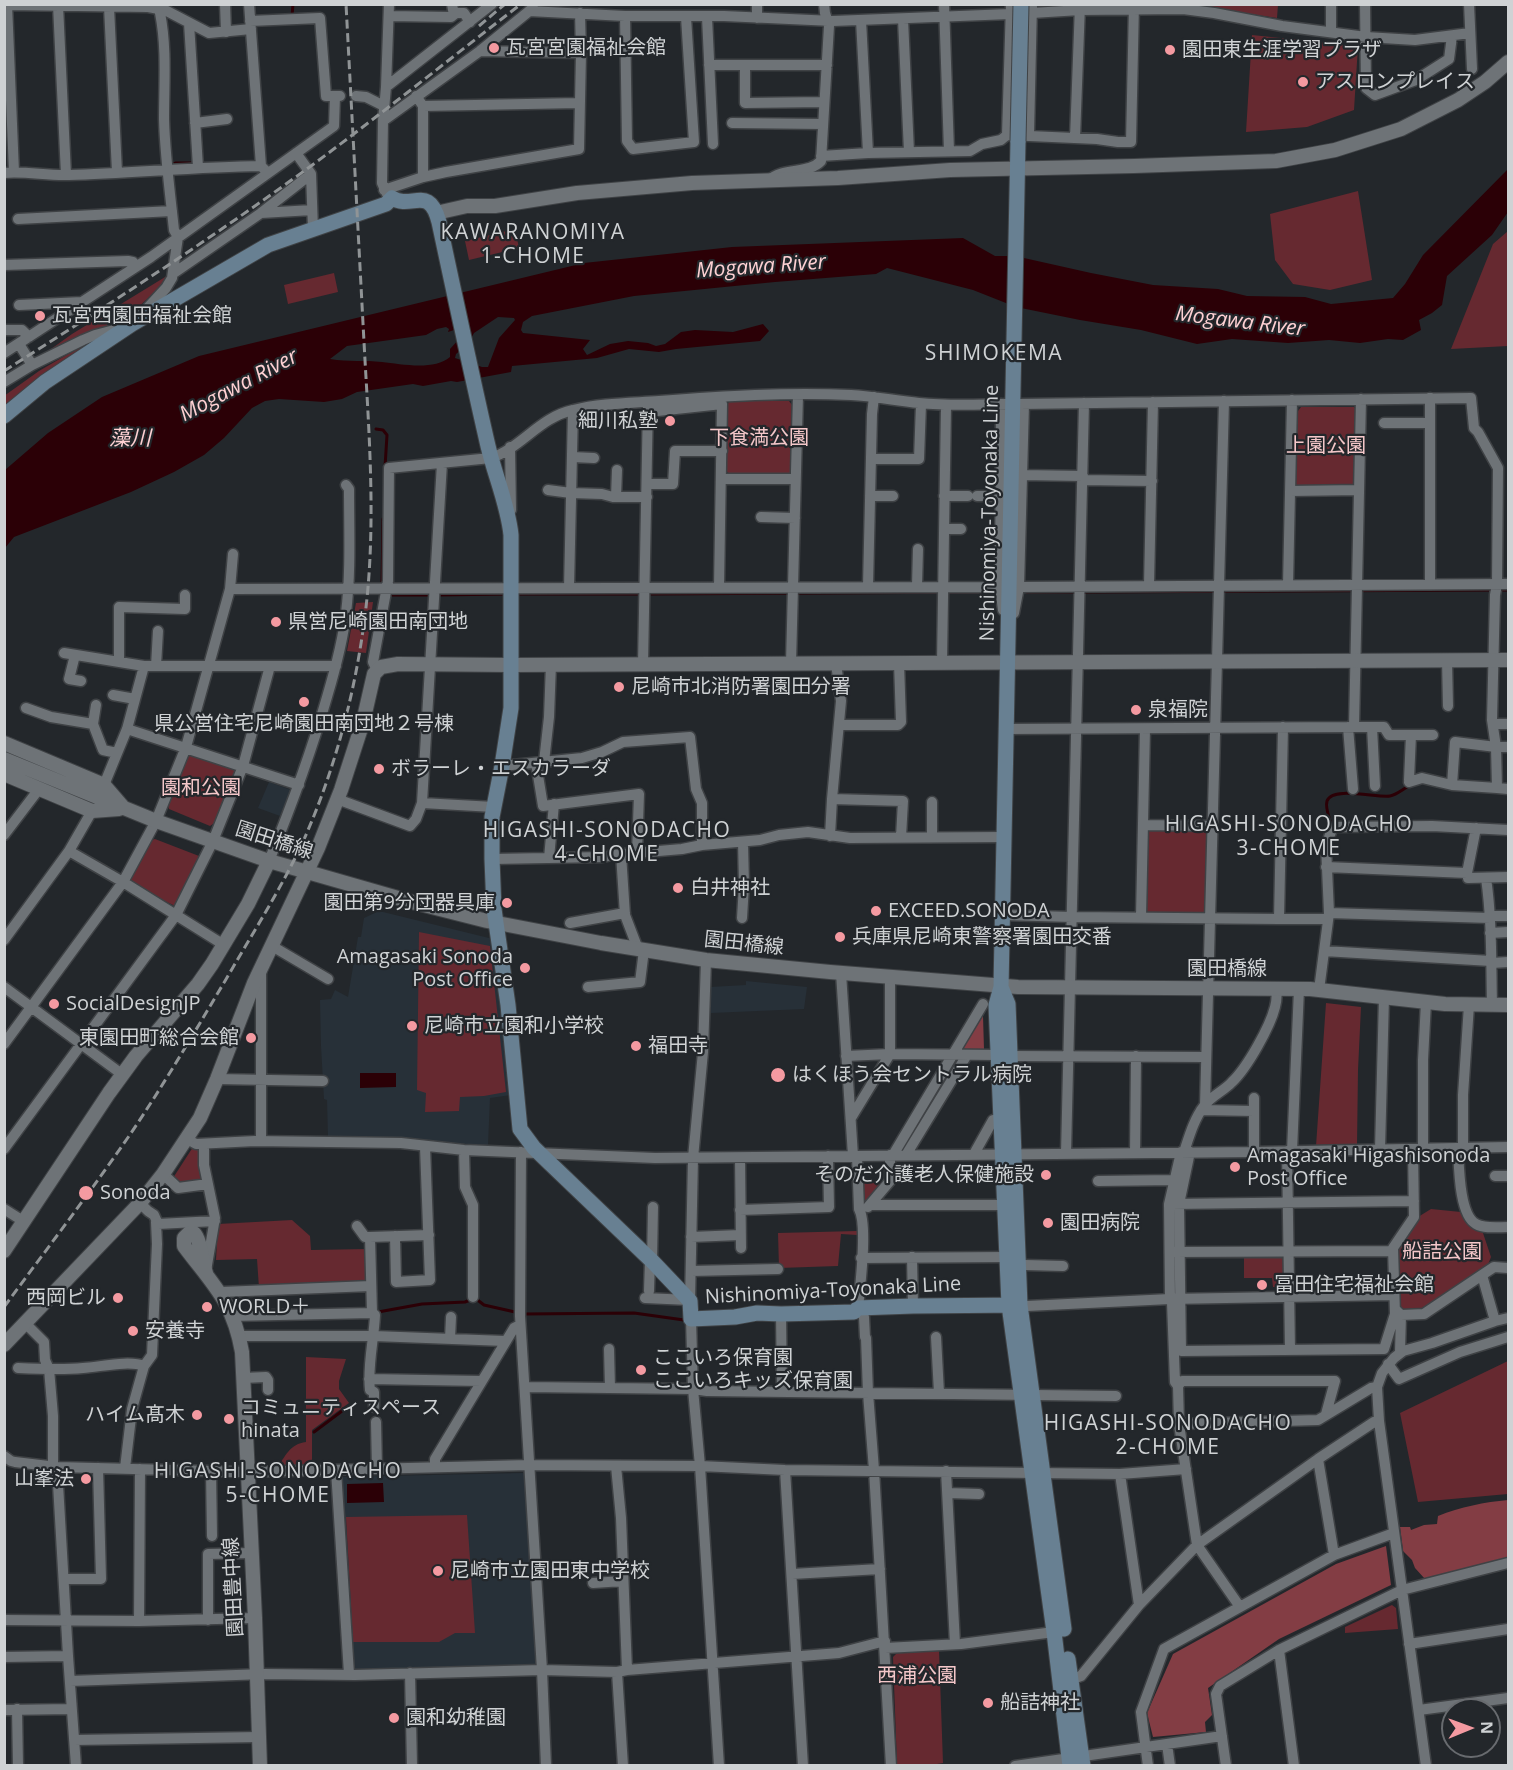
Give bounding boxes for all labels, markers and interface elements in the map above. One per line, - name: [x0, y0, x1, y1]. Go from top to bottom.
- place label: 瓦宮宮園福祉会館: [506, 36, 666, 60]
- place label: 園田東生涯学習プラザ: [1182, 38, 1382, 62]
- marker: 瓦宮宮園福祉会館: [487, 41, 501, 55]
- marker: 園田東生涯学習プラザ: [1163, 43, 1177, 57]
- place label: アスロンプレイス: [1315, 70, 1475, 94]
- marker: アスロンプレイス: [1296, 75, 1310, 89]
- district label: KAWARANOMIYA 1-CHOME: [441, 220, 625, 270]
- water label: Mogawa River: [695, 250, 827, 284]
- water label: Mogawa River: [1174, 302, 1306, 342]
- place label: 瓦宮西園田福祉会館: [52, 304, 232, 328]
- marker: 瓦宮西園田福祉会館: [33, 309, 47, 323]
- district label: SHIMOKEMA: [925, 341, 1063, 367]
- water label: Mogawa River: [176, 344, 302, 428]
- street label: Nishinomiya-Toyonaka Line: [976, 384, 1004, 642]
- place label: 細川私塾: [578, 409, 658, 433]
- marker: 細川私塾: [663, 414, 677, 428]
- water label: 藻川: [109, 426, 151, 452]
- park label: 下食満公園: [709, 426, 809, 450]
- park label: 上園公園: [1286, 434, 1366, 458]
- place label: 県営尼崎園田南団地: [288, 610, 468, 634]
- marker: 県営尼崎園田南団地: [269, 615, 283, 629]
- place label: 尼崎市北消防署園田分署: [631, 675, 851, 699]
- marker: 尼崎市北消防署園田分署: [612, 680, 626, 694]
- marker: 県公営住宅尼崎園田南団地２号棟: [297, 695, 311, 709]
- place label: 泉福院: [1148, 698, 1208, 722]
- marker: 泉福院: [1129, 703, 1143, 717]
- place label: 県公営住宅尼崎園田南団地２号棟: [154, 712, 454, 736]
- place label: ボラーレ・エスカラーダ: [391, 757, 611, 781]
- marker: ボラーレ・エスカラーダ: [372, 762, 386, 776]
- park label: 園和公園: [161, 776, 241, 800]
- district label: HIGASHI-SONODACHO 3-CHOME: [1165, 812, 1413, 862]
- street label: 園田橋線: [232, 817, 316, 865]
- district label: HIGASHI-SONODACHO 4-CHOME: [483, 818, 731, 868]
- place label: 白井神社: [690, 876, 770, 900]
- marker: 白井神社: [671, 881, 685, 895]
- place label: 園田第9分団器具庫: [324, 891, 495, 915]
- marker: 園田第9分団器具庫: [500, 896, 514, 910]
- place label: EXCEED.SONODA: [888, 899, 1050, 923]
- marker: EXCEED.SONODA: [869, 904, 883, 918]
- place label: 兵庫県尼崎東警察署園田交番: [852, 925, 1112, 949]
- street label: 園田橋線: [703, 928, 785, 960]
- marker: 兵庫県尼崎東警察署園田交番: [833, 930, 847, 944]
- place label: Amagasaki Sonoda Post Office: [337, 945, 513, 992]
- street label: 園田橋線: [1187, 957, 1267, 981]
- marker: Amagasaki Sonoda Post Office: [518, 961, 532, 975]
- place label: SocialDesignJP: [66, 992, 201, 1016]
- marker: SocialDesignJP: [47, 997, 61, 1011]
- place label: 尼崎市立園和小学校: [424, 1014, 604, 1038]
- marker: 尼崎市立園和小学校: [405, 1019, 419, 1033]
- place label: 東園田町総合会館: [79, 1026, 239, 1050]
- marker: 東園田町総合会館: [244, 1031, 258, 1045]
- place label: 福田寺: [648, 1034, 708, 1058]
- marker: 福田寺: [629, 1039, 643, 1053]
- place label: はくほう会セントラル病院: [792, 1063, 1032, 1087]
- marker: はくほう会セントラル病院: [769, 1066, 787, 1084]
- place label: Amagasaki Higashisonoda Post Office: [1247, 1144, 1490, 1191]
- marker: Amagasaki Higashisonoda Post Office: [1228, 1160, 1242, 1174]
- place label: そのだ介護老人保健施設: [814, 1163, 1034, 1187]
- marker: そのだ介護老人保健施設: [1039, 1168, 1053, 1182]
- place label: Sonoda: [100, 1181, 171, 1205]
- marker: Sonoda: [77, 1184, 95, 1202]
- place label: 園田病院: [1060, 1211, 1140, 1235]
- marker: 園田病院: [1041, 1216, 1055, 1230]
- park label: 船詰公園: [1402, 1240, 1482, 1264]
- street label: Nishinomiya-Toyonaka Line: [704, 1272, 962, 1310]
- place label: 冨田住宅福祉会館: [1274, 1273, 1434, 1297]
- marker: 冨田住宅福祉会館: [1255, 1278, 1269, 1292]
- place label: 西岡ビル: [26, 1286, 106, 1310]
- marker: 西岡ビル: [111, 1291, 125, 1305]
- place label: WORLD＋: [219, 1295, 310, 1319]
- marker: WORLD＋: [200, 1300, 214, 1314]
- place label: 安養寺: [145, 1319, 205, 1343]
- marker: 安養寺: [126, 1324, 140, 1338]
- place label: ここいろ保育園 ここいろキッズ保育園: [653, 1346, 853, 1393]
- marker: ここいろ保育園 ここいろキッズ保育園: [634, 1363, 648, 1377]
- place label: コミュニティスペース hinata: [241, 1396, 441, 1443]
- place label: ハイム髙木: [85, 1403, 185, 1427]
- marker: ハイム髙木: [190, 1408, 204, 1422]
- district label: HIGASHI-SONODACHO 2-CHOME: [1044, 1411, 1292, 1461]
- marker: コミュニティスペース hinata: [222, 1412, 236, 1426]
- district label: HIGASHI-SONODACHO 5-CHOME: [154, 1459, 402, 1509]
- place label: 山峯法: [14, 1467, 74, 1491]
- marker: 山峯法: [79, 1472, 93, 1486]
- street label: 園田豊中線: [219, 1536, 249, 1638]
- place label: 尼崎市立園田東中学校: [450, 1559, 650, 1583]
- marker: 尼崎市立園田東中学校: [431, 1564, 445, 1578]
- park label: 西浦公園: [877, 1664, 957, 1688]
- place label: 船詰神社: [1000, 1691, 1080, 1715]
- marker: 船詰神社: [981, 1696, 995, 1710]
- north arrow: [1441, 1698, 1501, 1758]
- place label: 園和幼稚園: [406, 1706, 506, 1730]
- marker: 園和幼稚園: [387, 1711, 401, 1725]
- text: N: [1476, 1721, 1498, 1734]

